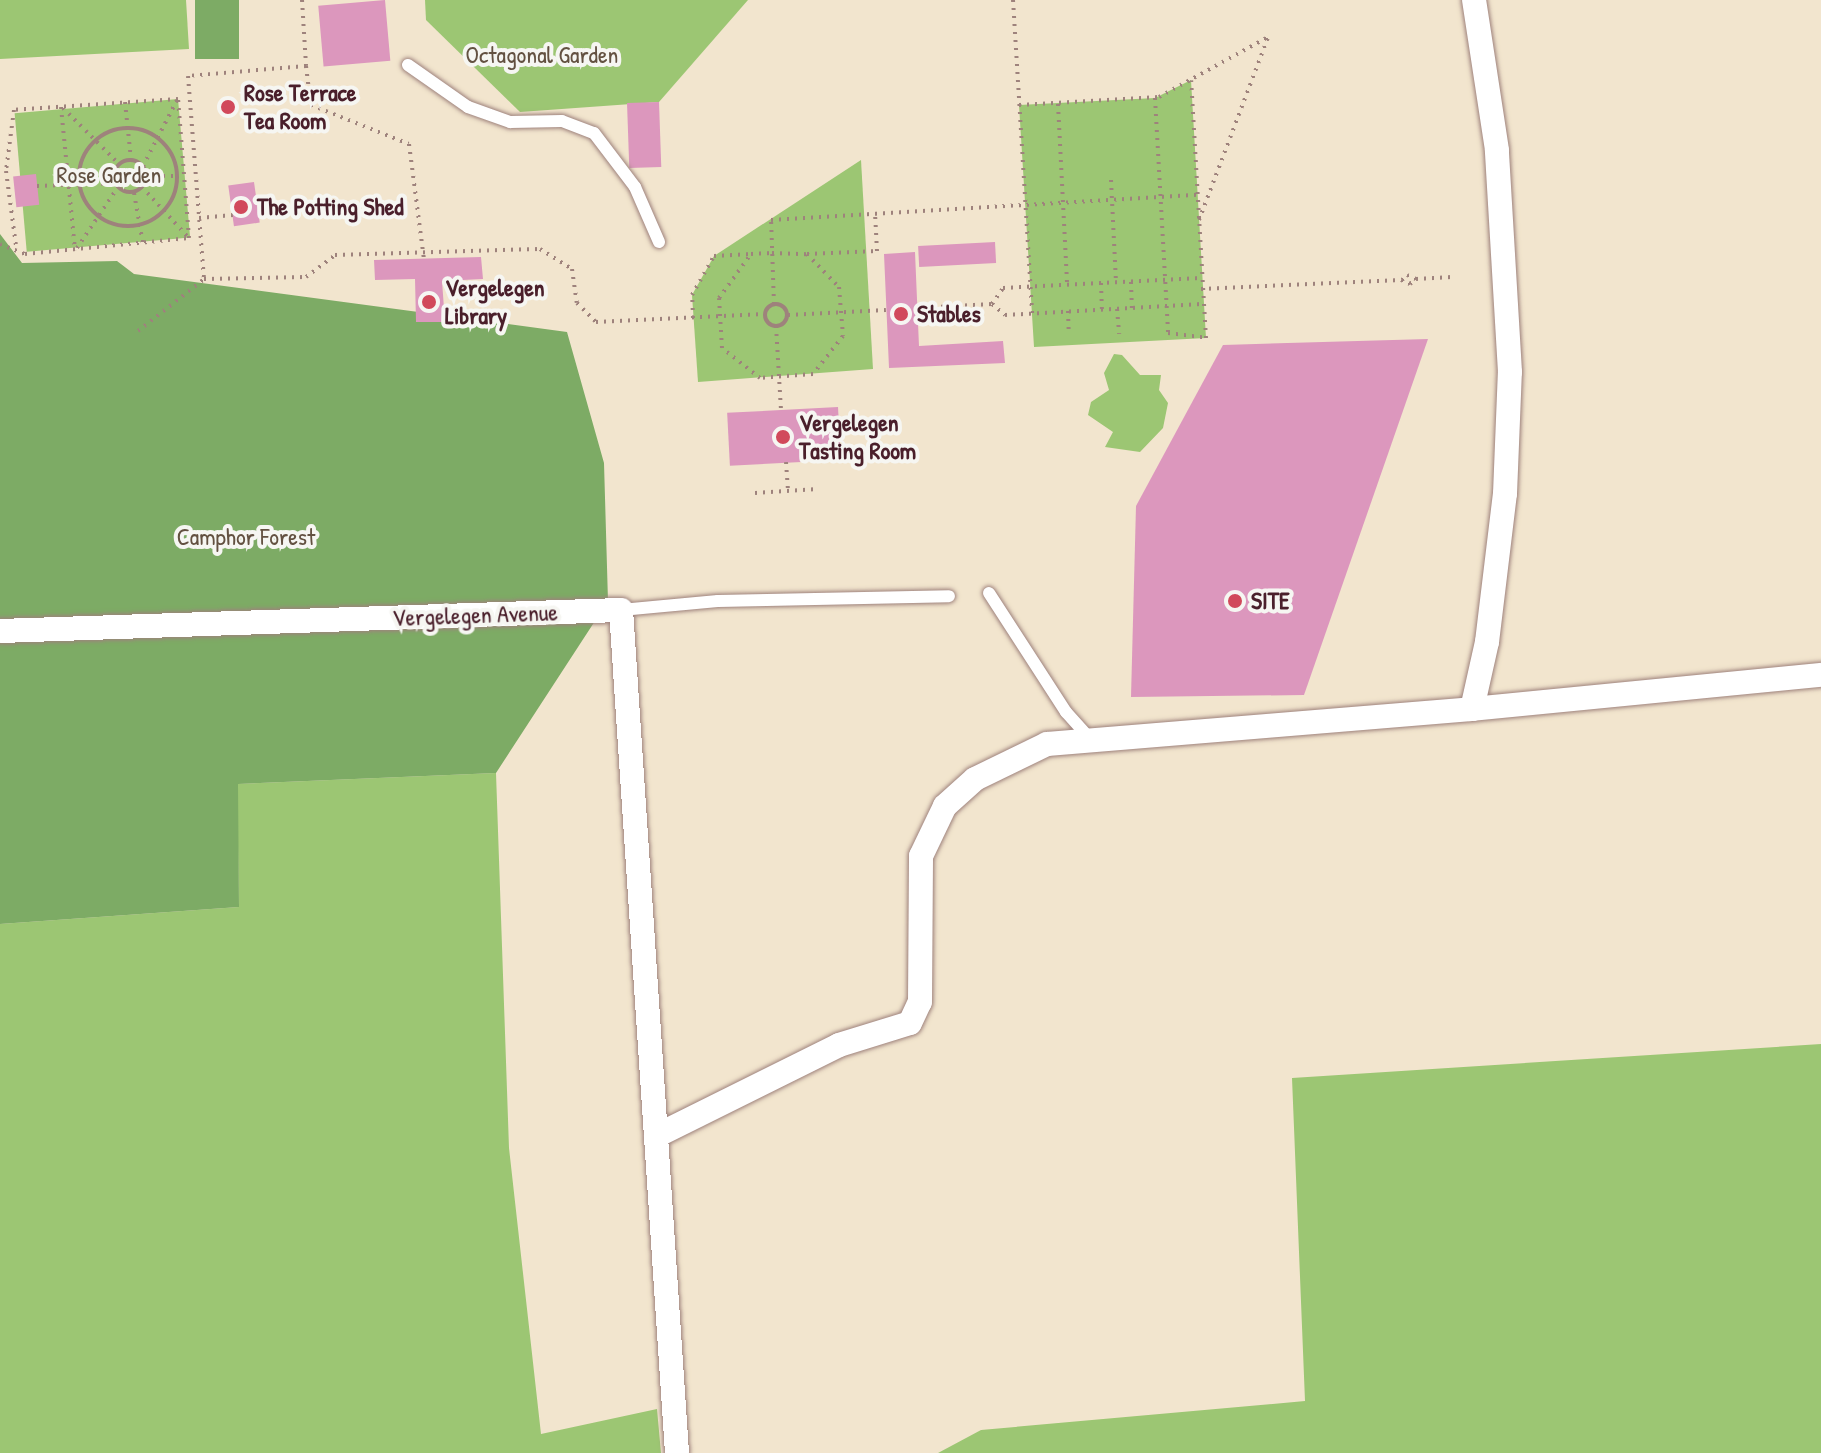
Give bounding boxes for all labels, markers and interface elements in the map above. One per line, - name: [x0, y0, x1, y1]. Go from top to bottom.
- park label: Octagonal Garden: [466, 41, 618, 69]
- place label: Rose Terrace Tea Room: [244, 79, 356, 135]
- marker: Rose Terrace Tea Room: [219, 98, 237, 116]
- park label: Rose Garden: [57, 161, 161, 189]
- place label: The Potting Shed: [257, 193, 404, 221]
- marker: The Potting Shed: [232, 198, 250, 216]
- place label: Vergelegen Library: [445, 274, 545, 330]
- marker: Vergelegen Library: [420, 293, 438, 311]
- place label: Stables: [917, 300, 981, 328]
- marker: Stables: [892, 305, 910, 323]
- place label: Vergelegen Tasting Room: [799, 409, 916, 465]
- marker: Vergelegen Tasting Room: [774, 428, 792, 446]
- park label: Camphor Forest: [177, 523, 315, 551]
- place label: SITE: [1251, 587, 1289, 615]
- marker: SITE: [1226, 592, 1244, 610]
- street label: Vergelegen Avenue: [392, 598, 558, 632]

